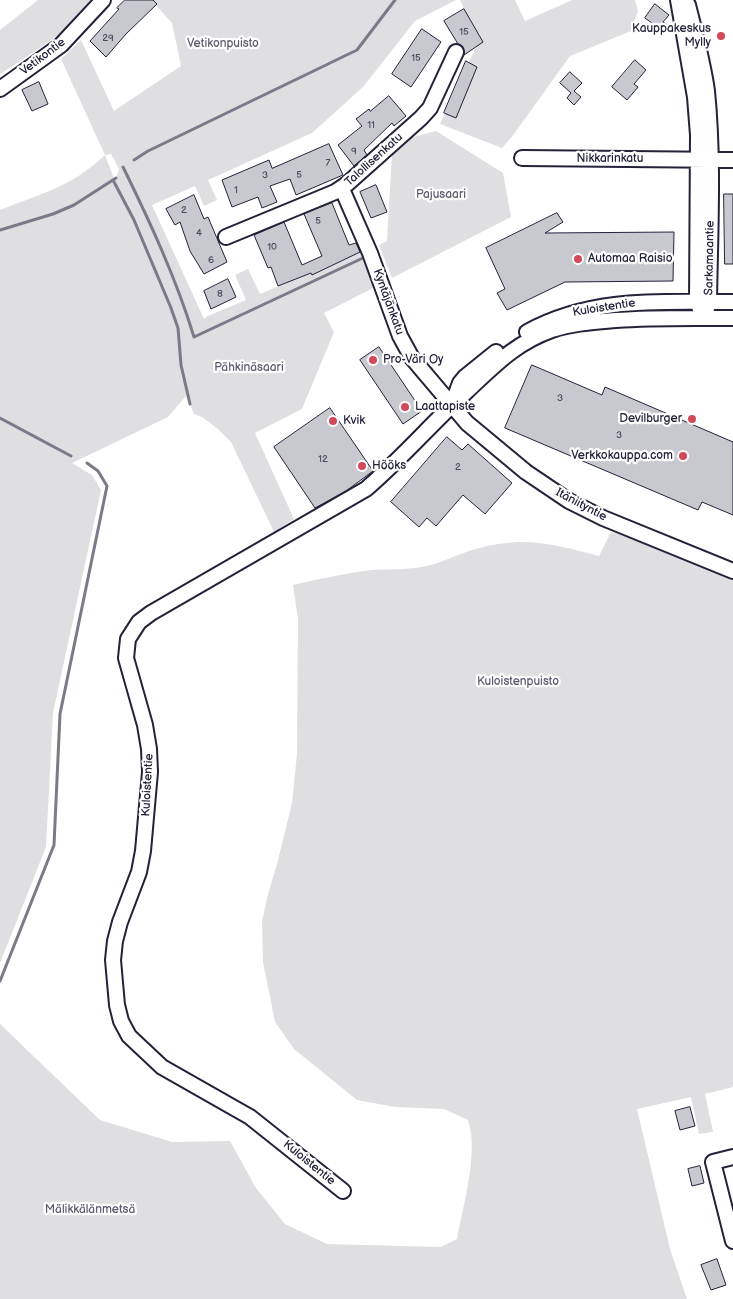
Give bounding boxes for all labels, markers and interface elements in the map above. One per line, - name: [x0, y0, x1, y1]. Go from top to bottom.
- place label: Kauppakeskus Mylly: [632, 22, 711, 50]
- house number: 15: [459, 26, 469, 38]
- marker: Kauppakeskus Mylly: [715, 30, 727, 42]
- house number: 29: [102, 32, 114, 44]
- street label: Vetikontie: [18, 35, 68, 79]
- park label: Vetikonpuisto: [187, 37, 259, 51]
- house number: 15: [411, 52, 421, 64]
- house number: 11: [367, 119, 375, 131]
- street label: Talollisenkatu: [342, 130, 406, 190]
- house number: 9: [351, 145, 357, 157]
- street label: Nikkarinkatu: [577, 152, 643, 166]
- house number: 7: [326, 157, 330, 169]
- house number: 3: [262, 169, 268, 181]
- house number: 5: [296, 169, 302, 181]
- house number: 1: [234, 184, 238, 196]
- park label: Pajusaari: [416, 188, 466, 202]
- house number: 2: [181, 204, 187, 216]
- house number: 5: [315, 215, 321, 227]
- street label: Sarkamaantie: [702, 221, 718, 295]
- house number: 4: [196, 227, 202, 239]
- house number: 10: [267, 241, 277, 253]
- place label: Automaa Raisio: [588, 252, 672, 266]
- marker: Automaa Raisio: [572, 253, 584, 265]
- house number: 6: [208, 254, 214, 266]
- street label: Kyntäjänkatu: [369, 267, 407, 337]
- house number: 8: [217, 288, 223, 300]
- street label: Kuloistentie: [572, 296, 636, 320]
- place label: Pro-Väri Oy: [383, 353, 443, 367]
- marker: Pro-Väri Oy: [367, 354, 379, 366]
- park label: Pähkinäsaari: [214, 361, 284, 375]
- house number: 3: [557, 392, 563, 404]
- place label: Laattapiste: [415, 400, 475, 414]
- marker: Laattapiste: [399, 401, 411, 413]
- place label: Devilburger: [619, 412, 682, 426]
- marker: Devilburger: [686, 413, 698, 425]
- place label: Kvik: [343, 414, 365, 428]
- marker: Kvik: [327, 415, 339, 427]
- house number: 3: [616, 429, 622, 441]
- place label: Verkkokauppa.com: [571, 449, 673, 463]
- marker: Verkkokauppa.com: [677, 450, 689, 462]
- house number: 12: [318, 453, 328, 465]
- place label: Hööks: [372, 459, 406, 473]
- marker: Hööks: [356, 460, 368, 472]
- house number: 2: [455, 461, 461, 473]
- street label: Itäniityntie: [553, 486, 609, 524]
- park label: Kuloistenpuisto: [477, 675, 559, 689]
- street label: Kuloistentie: [139, 753, 157, 817]
- street label: Kuloistentie: [280, 1138, 338, 1188]
- park label: Mälikkälänmetsä: [45, 1203, 135, 1217]

